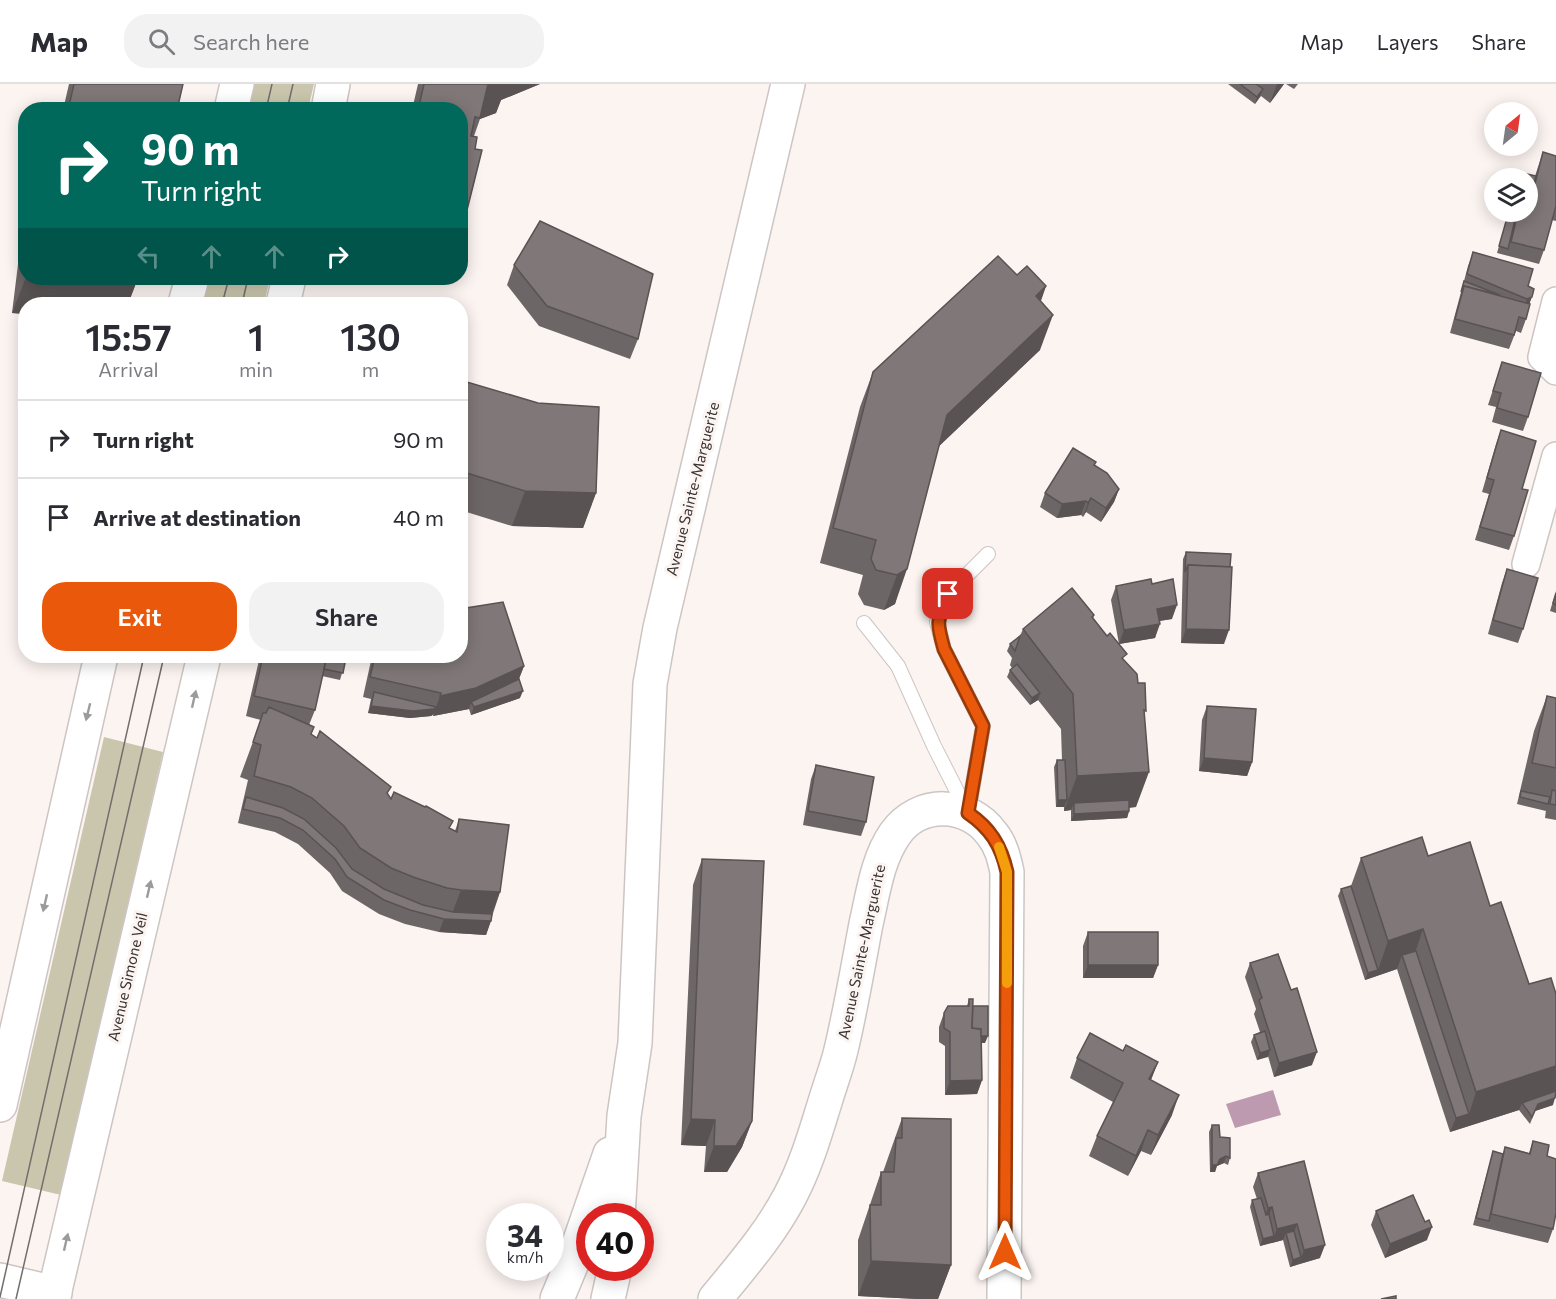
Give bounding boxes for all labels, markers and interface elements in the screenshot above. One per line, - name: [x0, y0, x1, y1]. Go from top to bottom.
- search box: [124, 14, 544, 68]
- text: Map: [30, 24, 88, 58]
- icon: search: [145, 25, 178, 58]
- text: Search here: [193, 28, 309, 55]
- text: Map: [1300, 29, 1344, 54]
- text: Layers: [1377, 29, 1439, 54]
- text: Share: [1472, 29, 1526, 54]
- north arrow: [1484, 102, 1538, 156]
- map controls: [1484, 102, 1538, 222]
- text: 90 m: [141, 122, 240, 174]
- icon: right: [42, 126, 120, 204]
- button: layers: [1484, 168, 1538, 222]
- text: Turn right: [141, 174, 261, 207]
- icon: left: [132, 240, 165, 273]
- icon: ahead: [195, 240, 228, 273]
- icon: ahead: [258, 240, 291, 273]
- icon: right: [321, 240, 354, 273]
- text: 15:57: [85, 314, 172, 358]
- text: 1: [248, 314, 264, 358]
- text: 130: [340, 314, 401, 358]
- text: Arrival: [98, 357, 159, 381]
- text: min: [239, 357, 273, 381]
- text: m: [362, 357, 379, 381]
- street label: Avenue Sainte-Marguerite: [662, 400, 722, 578]
- icon: right: [42, 423, 75, 456]
- text: Turn right: [93, 426, 194, 453]
- text: 90 m: [393, 426, 444, 453]
- icon: arrive: [42, 501, 75, 534]
- text: Arrive at destination: [93, 504, 301, 531]
- text: 40 m: [393, 504, 444, 531]
- pin: [922, 568, 973, 619]
- icon: arrive: [931, 577, 964, 610]
- button: Exit: [42, 582, 237, 651]
- button: Share: [249, 582, 444, 651]
- one-way arrow: [189, 690, 199, 708]
- one-way arrow: [82, 703, 92, 722]
- street label: Avenue Sainte-Marguerite: [834, 863, 888, 1041]
- one-way arrow: [145, 879, 155, 898]
- one-way arrow: [40, 893, 49, 912]
- street label: Avenue Simone Veil: [103, 911, 151, 1043]
- speed limit sign: 40: [576, 1203, 654, 1281]
- text: 34: [507, 1216, 543, 1253]
- position arrow: [973, 1220, 1037, 1284]
- one-way arrow: [62, 1232, 71, 1251]
- text: km/h: [507, 1248, 543, 1266]

